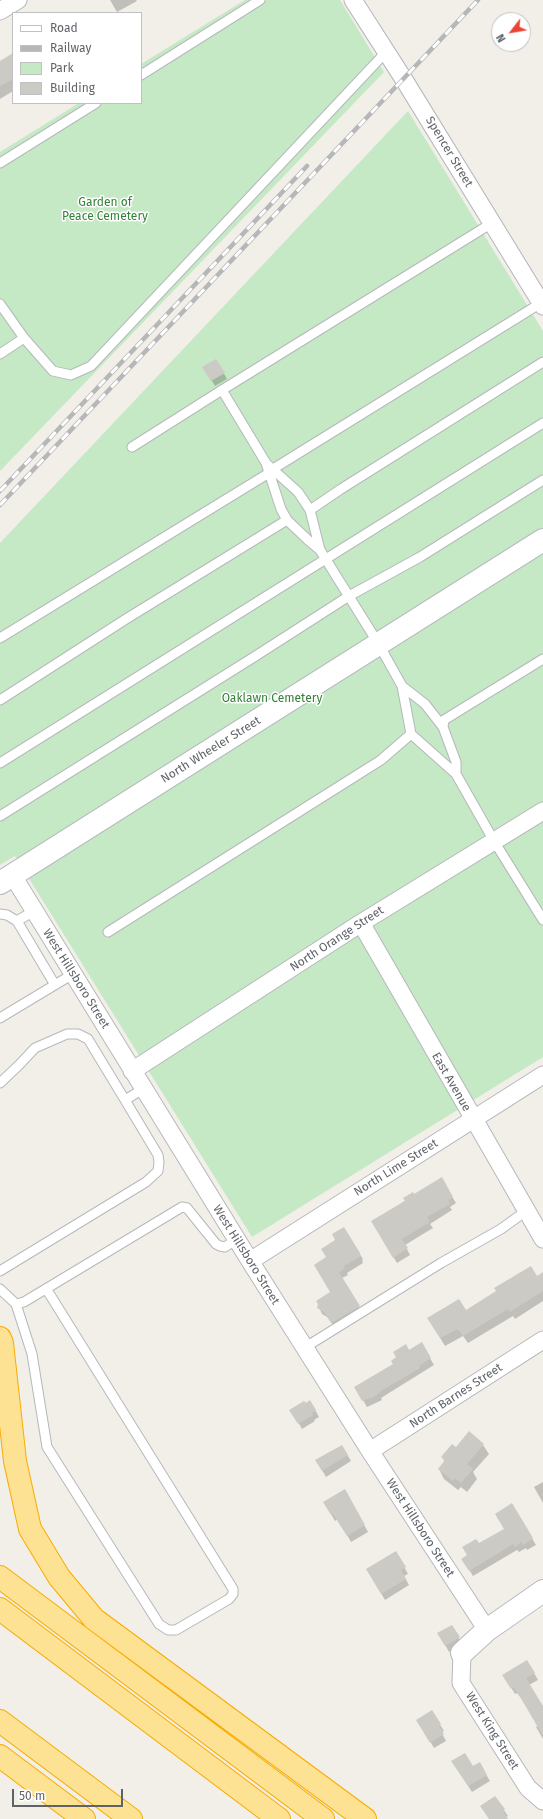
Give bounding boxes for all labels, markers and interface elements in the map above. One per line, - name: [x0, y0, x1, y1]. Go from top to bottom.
- legend: [12, 12, 142, 104]
- north arrow: [491, 12, 531, 52]
- text: Road: [50, 21, 78, 35]
- text: N: [494, 31, 509, 44]
- text: Railway: [50, 41, 91, 55]
- text: Park: [50, 61, 74, 75]
- text: Building: [50, 81, 95, 95]
- street label: Spencer Street: [422, 114, 476, 190]
- park label: Garden of Peace Cemetery: [62, 196, 148, 224]
- park label: Oaklawn Cemetery: [222, 692, 322, 706]
- street label: North Wheeler Street: [159, 713, 263, 787]
- street label: North Orange Street: [287, 903, 387, 975]
- street label: West Hillsboro Street: [39, 927, 113, 1031]
- street label: East Avenue: [428, 1050, 474, 1114]
- street label: North Lime Street: [351, 1136, 441, 1200]
- street label: West Hillsboro Street: [209, 1203, 283, 1307]
- street label: North Barnes Street: [407, 1361, 505, 1431]
- street label: West Hillsboro Street: [383, 1476, 457, 1580]
- street label: West King Street: [462, 1689, 522, 1773]
- scale bar: [14, 1781, 125, 1807]
- text: 50 m: [19, 1789, 45, 1803]

